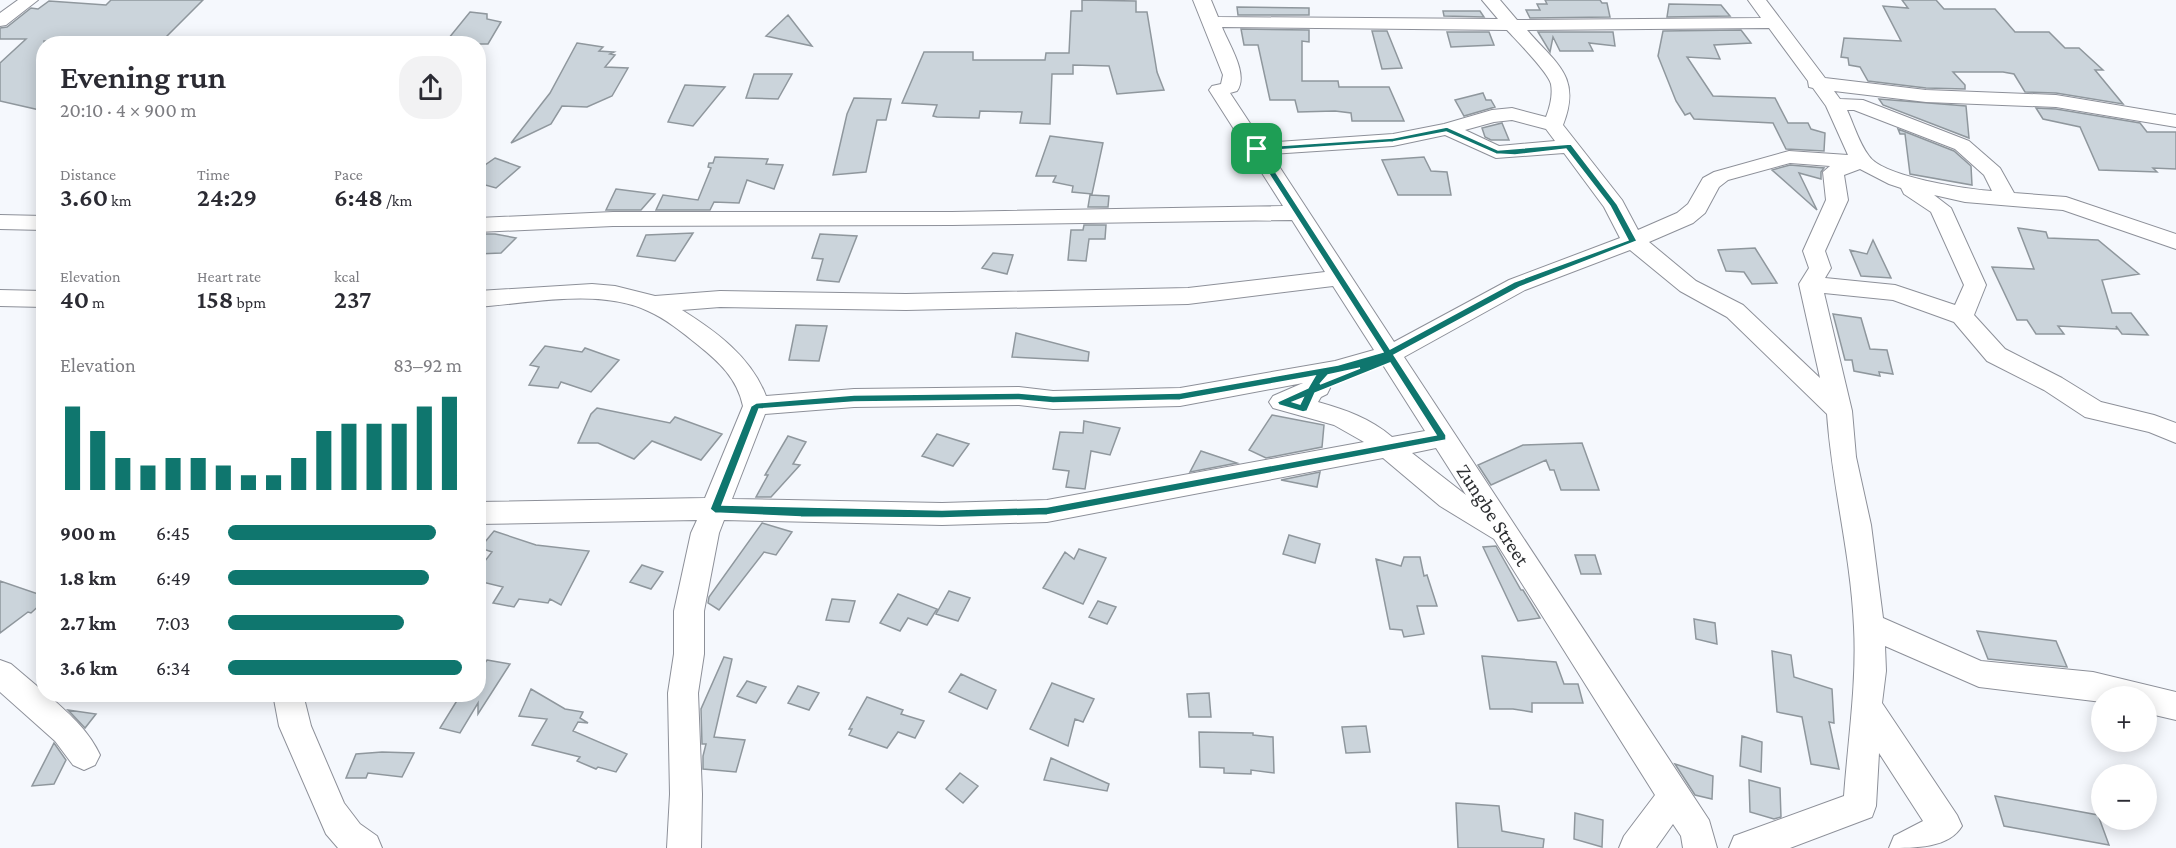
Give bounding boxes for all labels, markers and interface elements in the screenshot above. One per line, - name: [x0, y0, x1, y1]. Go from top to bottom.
- button: share: [399, 56, 462, 119]
- text: Evening run: [60, 58, 226, 95]
- text: 20:10 · 4 × 900 m: [60, 99, 197, 121]
- pin: [1231, 123, 1282, 174]
- icon: arrive: [1240, 132, 1273, 165]
- text: Distance: [60, 166, 116, 183]
- text: Time: [197, 166, 230, 183]
- text: Pace: [334, 166, 363, 183]
- text: 3.60: [60, 183, 108, 212]
- text: 24:29: [197, 183, 257, 212]
- text: 6:48: [334, 183, 383, 212]
- text: km: [108, 192, 132, 209]
- text: /km: [383, 192, 412, 209]
- text: Elevation: [60, 268, 121, 285]
- text: Heart rate: [197, 268, 261, 285]
- text: kcal: [334, 268, 360, 285]
- text: 40: [60, 285, 89, 314]
- text: 158: [197, 285, 234, 314]
- text: 237: [334, 285, 371, 314]
- text: m: [89, 294, 105, 311]
- text: bpm: [234, 294, 266, 311]
- text: Elevation: [60, 354, 136, 376]
- text: 83–92 m: [393, 354, 462, 376]
- street label: Zungbe Street: [1451, 460, 1535, 571]
- text: 900 m: [60, 522, 116, 544]
- text: 6:45: [156, 522, 190, 544]
- text: 1.8 km: [60, 567, 116, 589]
- text: 6:49: [156, 567, 191, 589]
- text: 2.7 km: [60, 612, 117, 634]
- text: 7:03: [156, 612, 190, 634]
- text: 3.6 km: [60, 657, 118, 679]
- text: 6:34: [156, 657, 190, 679]
- map controls: [2091, 686, 2157, 830]
- button: +: [2091, 686, 2157, 752]
- button: −: [2091, 764, 2157, 830]

